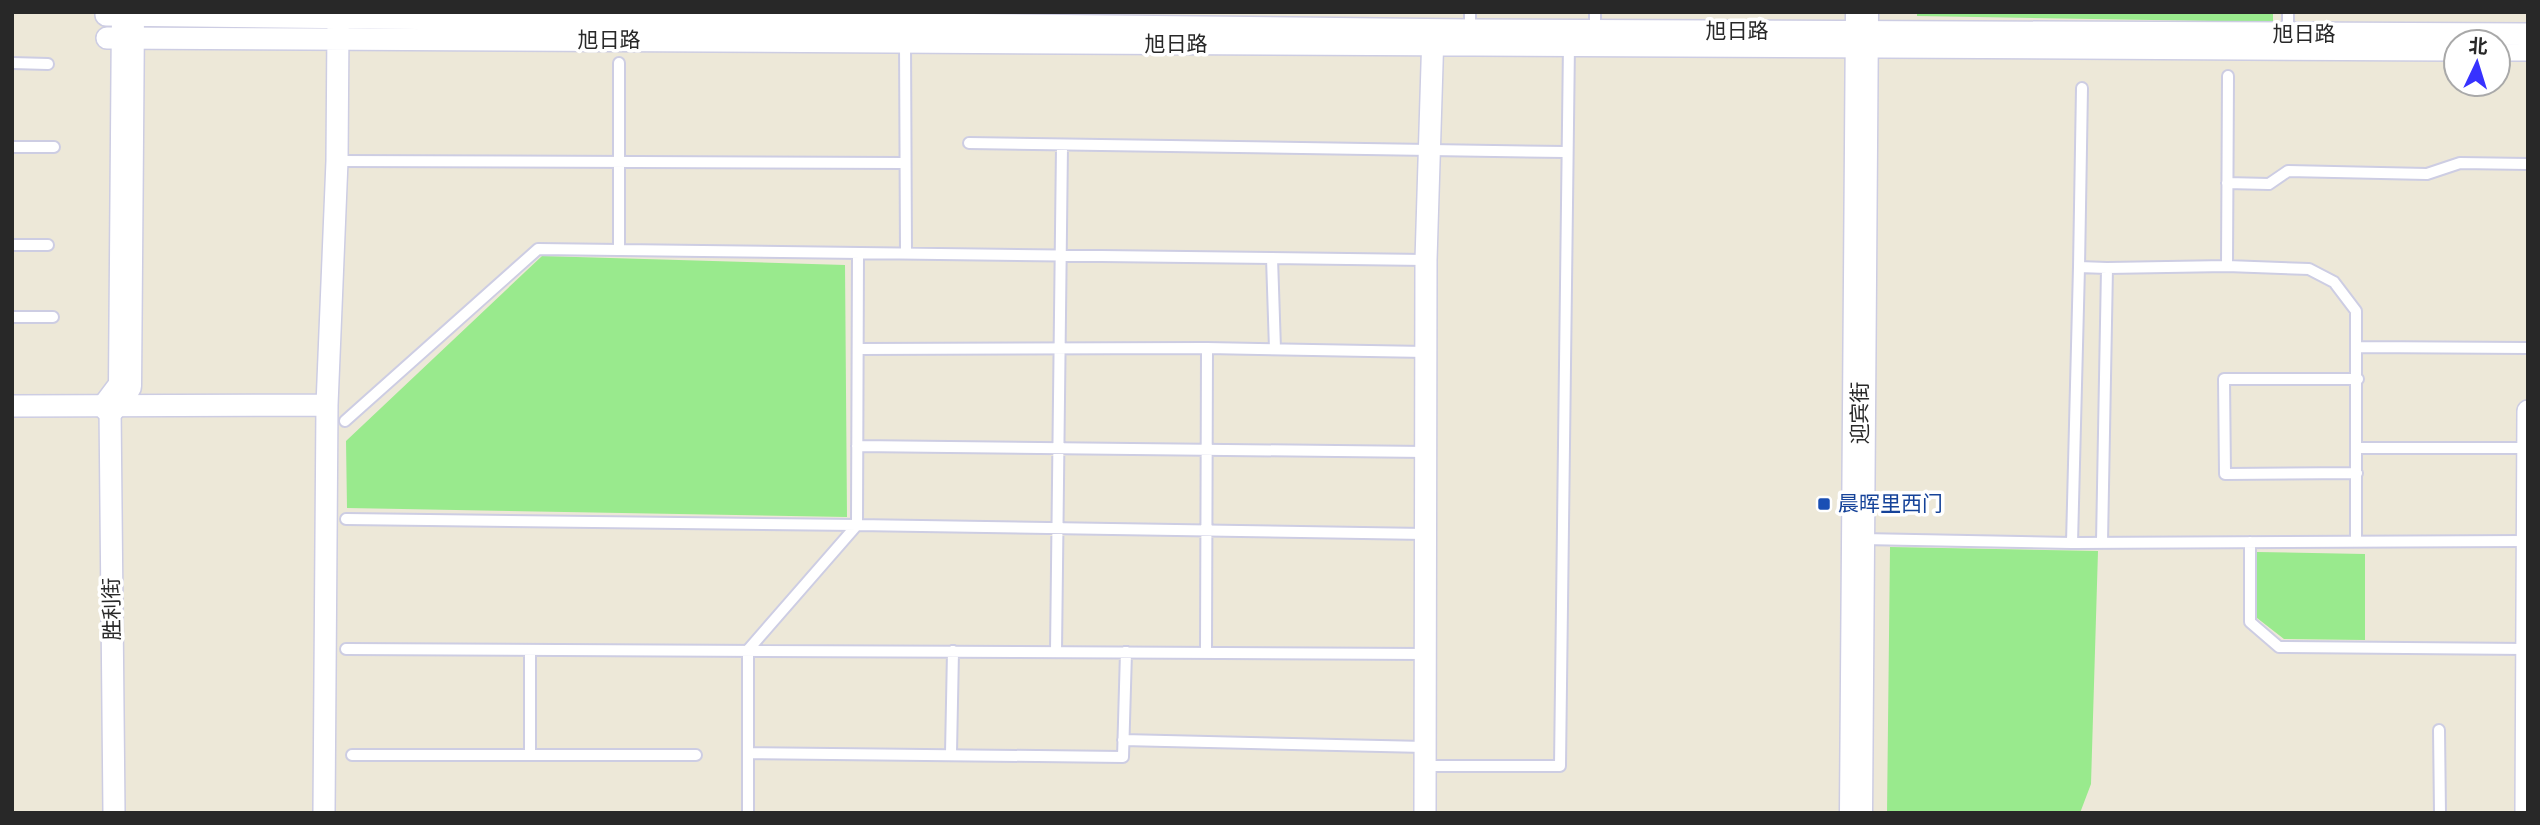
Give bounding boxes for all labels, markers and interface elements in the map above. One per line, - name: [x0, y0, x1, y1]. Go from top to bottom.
- street label: 旭日路: [1706, 16, 1769, 46]
- street label: 旭日路: [2273, 19, 2336, 49]
- street label: 旭日路: [578, 25, 641, 55]
- north arrow: [2442, 28, 2512, 98]
- street label: 旭日路: [1145, 29, 1208, 59]
- text: 北: [2468, 33, 2489, 62]
- street label: 迎宾街: [1845, 382, 1875, 445]
- place label: 晨晖里西门: [1838, 489, 1943, 519]
- marker: 晨晖里西门: [1816, 496, 1832, 512]
- street label: 胜利街: [96, 577, 128, 641]

